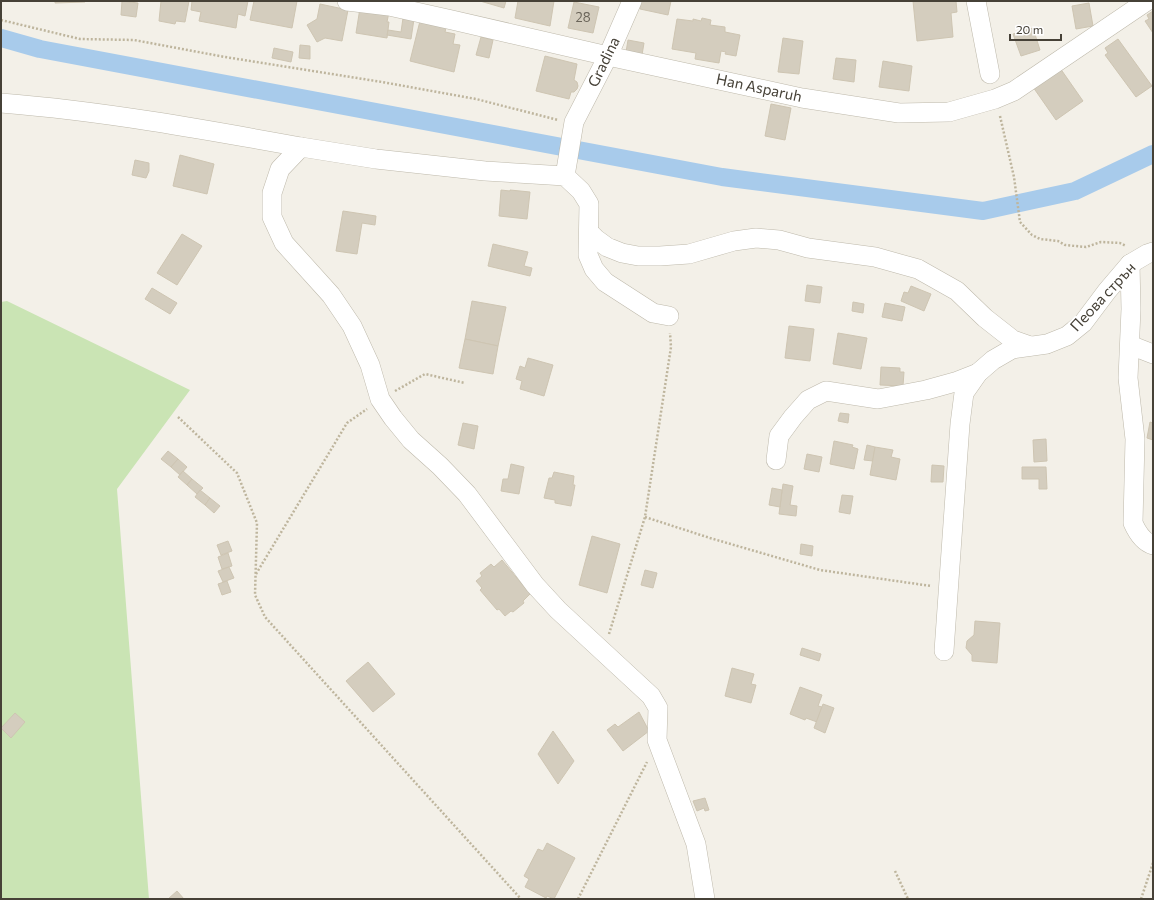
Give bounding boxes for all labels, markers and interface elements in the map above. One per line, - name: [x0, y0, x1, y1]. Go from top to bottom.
- house number: 28: [575, 9, 591, 25]
- scale bar: [1010, 16, 1061, 42]
- text: 20 m: [1016, 22, 1043, 36]
- street label: Gradina: [583, 34, 623, 90]
- street label: Han Asparuh: [715, 69, 804, 105]
- street label: Пеова стрън: [1066, 258, 1139, 335]

